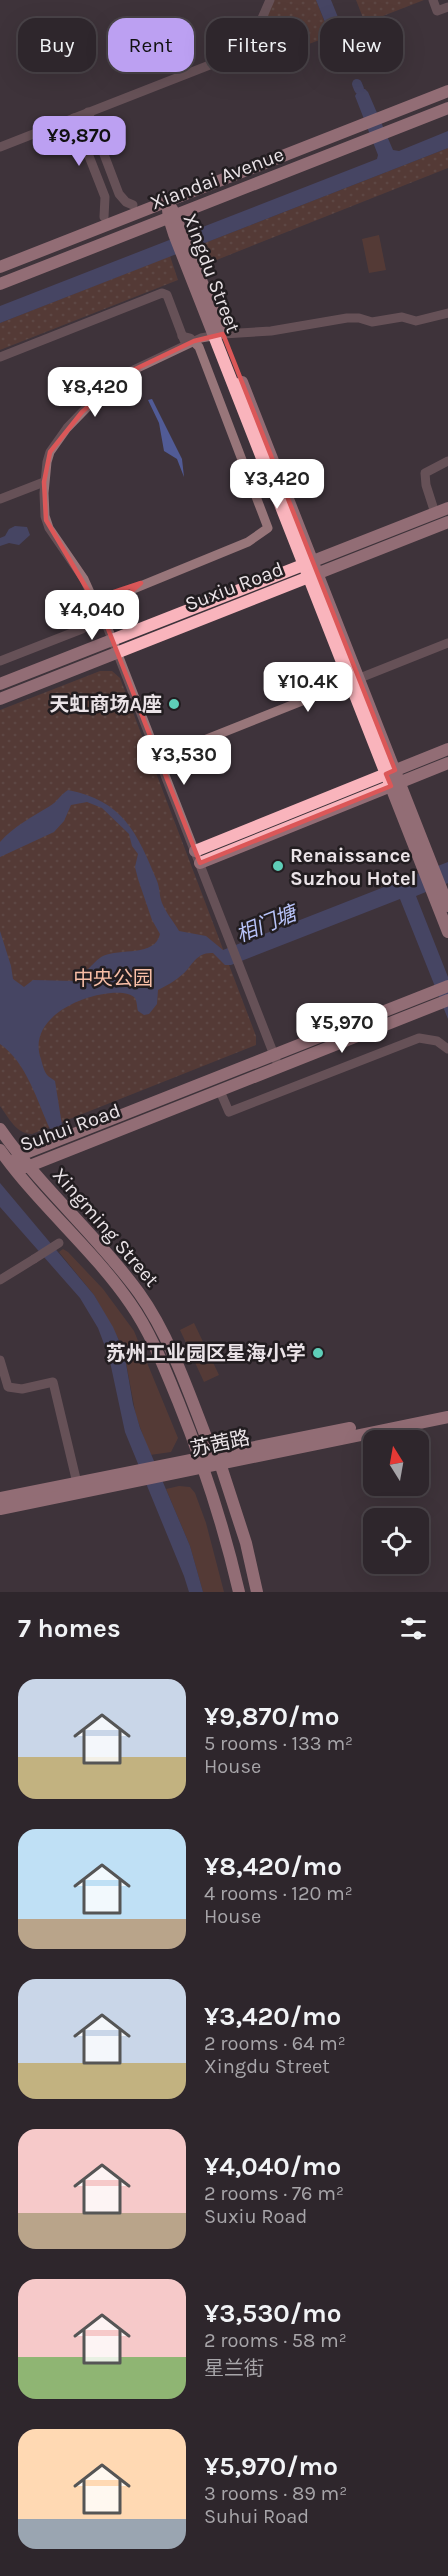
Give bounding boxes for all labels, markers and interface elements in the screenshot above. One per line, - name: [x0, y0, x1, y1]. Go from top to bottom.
- chip: Buy: [18, 18, 96, 72]
- chip: Rent: [108, 18, 194, 72]
- chip: Filters: [206, 18, 308, 72]
- chip: New: [320, 18, 403, 72]
- pin: ¥9,870: [30, 116, 128, 167]
- text: ¥9,870: [47, 124, 111, 147]
- street label: Xiandai Avenue: [147, 142, 287, 215]
- street label: Xingdu Street: [178, 210, 245, 336]
- pin: ¥8,420: [46, 367, 144, 418]
- text: ¥8,420: [62, 375, 128, 398]
- pin: ¥3,420: [228, 459, 326, 510]
- text: ¥3,420: [244, 467, 310, 490]
- street label: Suxiu Road: [182, 557, 287, 616]
- pin: ¥4,040: [43, 590, 141, 641]
- text: ¥4,040: [59, 598, 125, 621]
- pin: ¥10.4K: [259, 662, 357, 713]
- text: ¥10.4K: [278, 670, 338, 693]
- place label: 天虹商场A座: [49, 693, 162, 716]
- marker: 天虹商场A座: [167, 697, 181, 711]
- pin: ¥3,530: [135, 735, 233, 786]
- text: ¥3,530: [151, 743, 217, 766]
- place label: Renaissance Suzhou Hotel: [290, 844, 417, 890]
- marker: Renaissance Suzhou Hotel: [271, 859, 285, 873]
- water label: 相门塘: [232, 900, 302, 947]
- park label: 中央公园: [73, 967, 153, 990]
- pin: ¥5,970: [293, 1003, 391, 1054]
- text: ¥5,970: [310, 1011, 374, 1034]
- street label: Suhui Road: [17, 1099, 124, 1156]
- street label: Xingming Street: [48, 1163, 164, 1292]
- place label: 苏州工业园区星海小学: [106, 1342, 306, 1365]
- marker: 苏州工业园区星海小学: [311, 1346, 325, 1360]
- street label: 苏茜路: [188, 1426, 252, 1461]
- north arrow: [363, 1430, 429, 1496]
- map controls: [363, 1430, 429, 1574]
- button: locate: [363, 1508, 429, 1574]
- icon: filters: [397, 1612, 430, 1645]
- text: 7 homes: [18, 1613, 121, 1644]
- text: ¥9,870/mo: [204, 1701, 340, 1732]
- icon: home: [66, 1703, 138, 1775]
- text: 5 rooms · 133 m²: [204, 1732, 353, 1755]
- text: House: [204, 1755, 261, 1778]
- text: ¥8,420/mo: [204, 1851, 342, 1882]
- icon: home: [66, 1853, 138, 1925]
- text: 4 rooms · 120 m²: [204, 1882, 353, 1905]
- text: House: [204, 1905, 261, 1928]
- text: ¥3,420/mo: [204, 2001, 341, 2032]
- icon: home: [66, 2003, 138, 2075]
- text: 2 rooms · 64 m²: [204, 2032, 346, 2055]
- text: Xingdu Street: [204, 2055, 330, 2078]
- text: ¥4,040/mo: [204, 2151, 341, 2182]
- icon: home: [66, 2153, 138, 2225]
- text: 2 rooms · 76 m²: [204, 2182, 344, 2205]
- text: Suxiu Road: [204, 2205, 307, 2228]
- text: ¥3,530/mo: [204, 2298, 341, 2329]
- icon: home: [66, 2303, 138, 2375]
- text: 2 rooms · 58 m²: [204, 2329, 347, 2352]
- text: 星兰街: [204, 2357, 264, 2380]
- text: ¥5,970/mo: [204, 2451, 338, 2482]
- icon: home: [66, 2453, 138, 2525]
- text: 3 rooms · 89 m²: [204, 2482, 347, 2505]
- text: Suhui Road: [204, 2505, 309, 2528]

